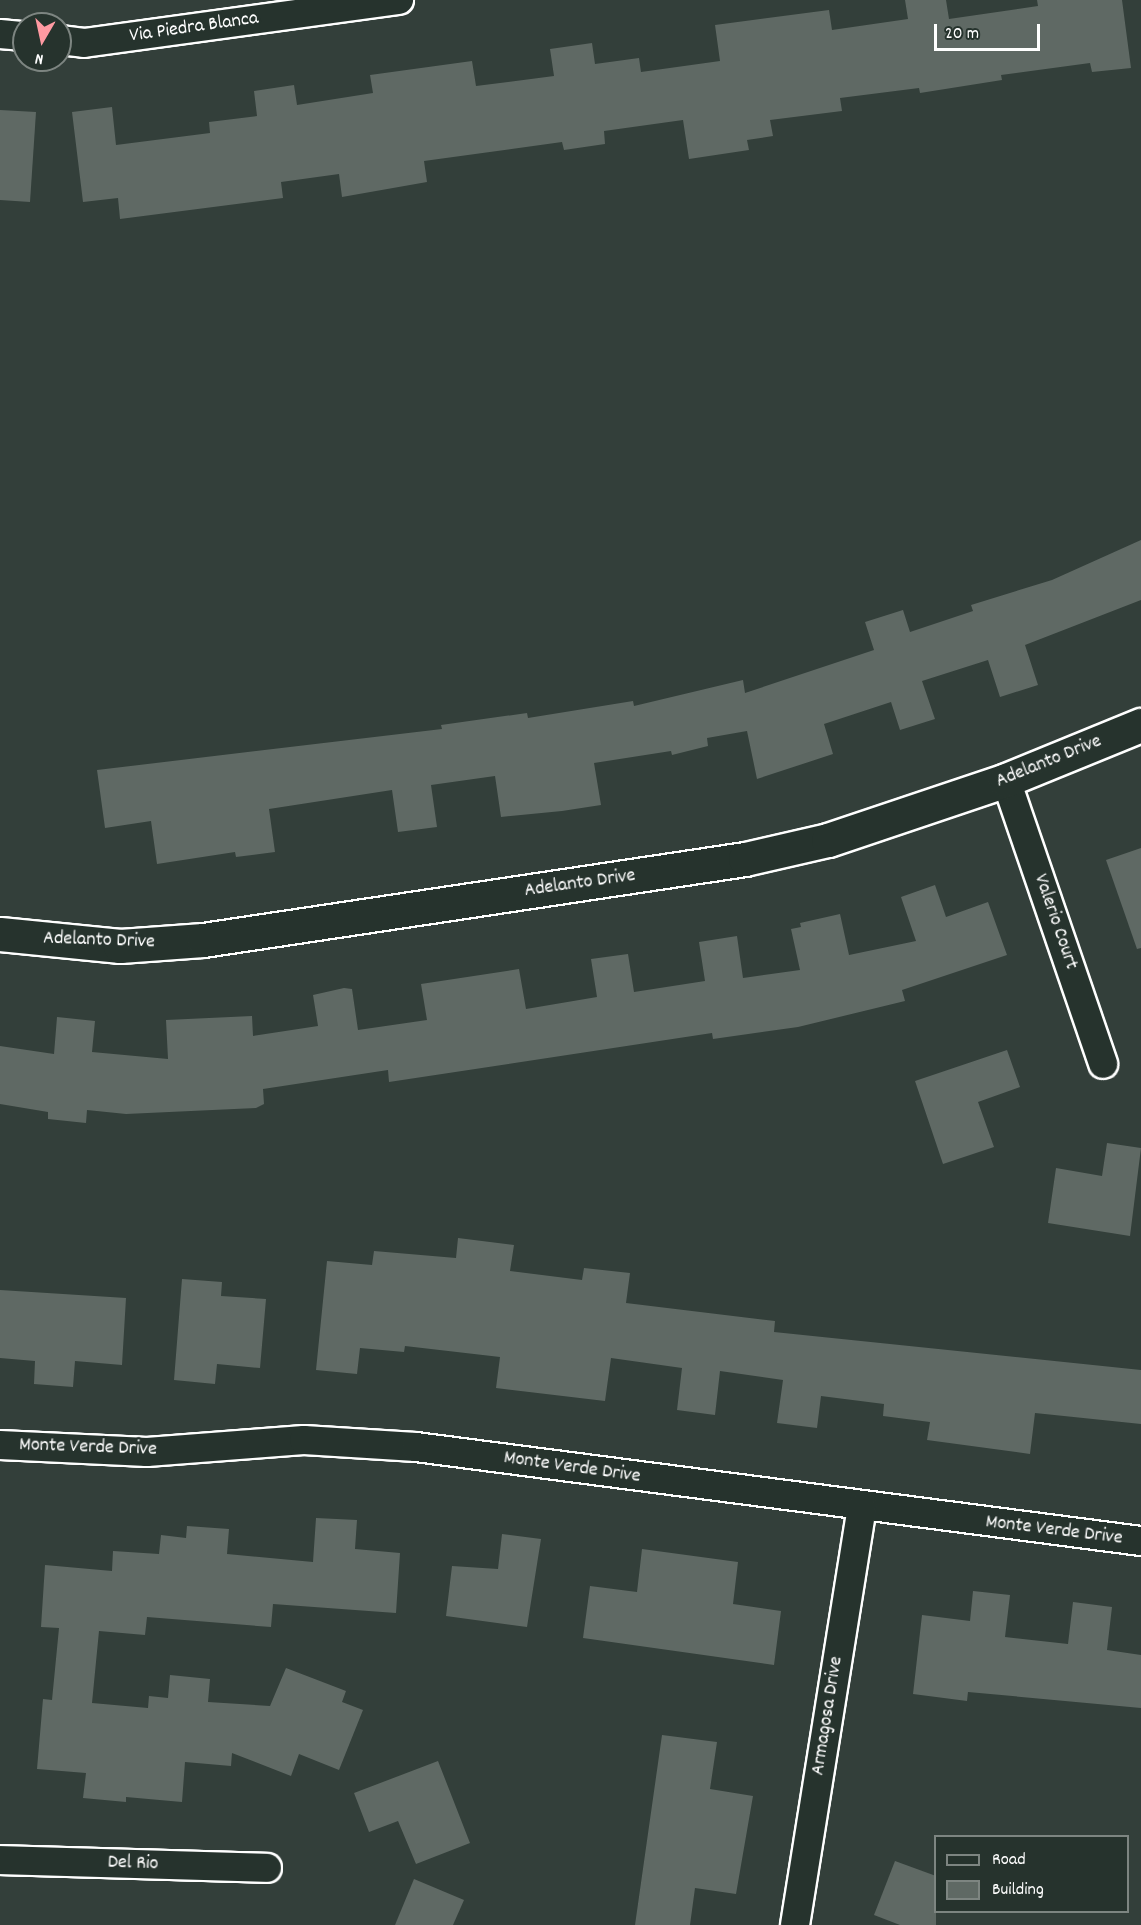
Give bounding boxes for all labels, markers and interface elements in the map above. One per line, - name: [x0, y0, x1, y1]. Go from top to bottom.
- street label: Via Piedra Blanca: [128, 7, 260, 49]
- north arrow: [12, 12, 72, 72]
- scale bar: [937, 12, 1044, 50]
- text: 20 m: [945, 22, 979, 47]
- text: N: [34, 46, 45, 70]
- street label: Adelanto Drive: [993, 730, 1105, 794]
- street label: Adelanto Drive: [523, 864, 637, 904]
- street label: Valerio Court: [1027, 871, 1083, 973]
- street label: Adelanto Drive: [43, 927, 155, 955]
- street label: Monte Verde Drive: [19, 1434, 157, 1462]
- street label: Monte Verde Drive: [502, 1447, 642, 1489]
- street label: Monte Verde Drive: [984, 1511, 1124, 1551]
- street label: Armagosa Drive: [807, 1655, 849, 1777]
- legend: [934, 1835, 1129, 1913]
- text: Road: [992, 1848, 1026, 1873]
- street label: Del Rio: [107, 1851, 159, 1877]
- text: Building: [992, 1878, 1044, 1903]

